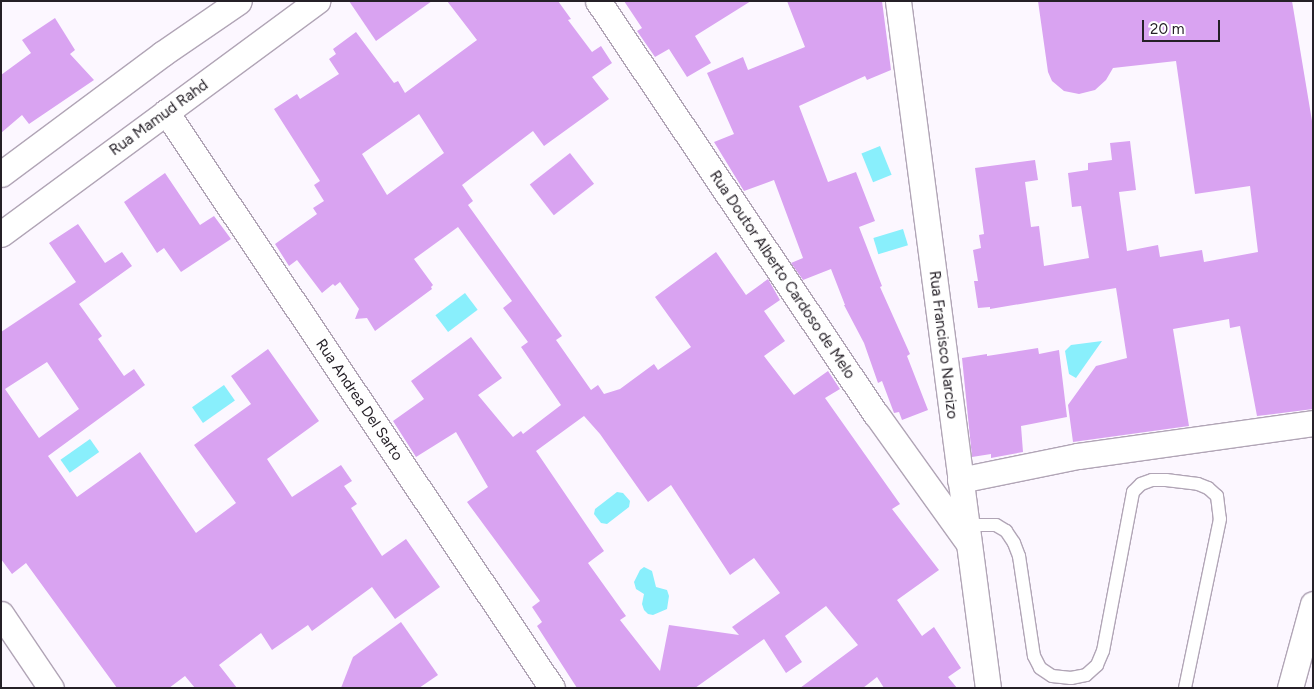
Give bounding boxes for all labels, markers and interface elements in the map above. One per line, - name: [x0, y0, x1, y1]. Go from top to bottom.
- scale bar: [1144, 10, 1222, 42]
- text: 20 m: [1150, 20, 1184, 38]
- street label: Rua Mamud Rahd: [106, 76, 212, 160]
- street label: Rua Doutor Alberto Cardoso de Melo: [705, 168, 859, 382]
- street label: Rua Francisco Narcizo: [925, 270, 961, 420]
- street label: Rua Andrea Del Sarto: [312, 336, 406, 464]

